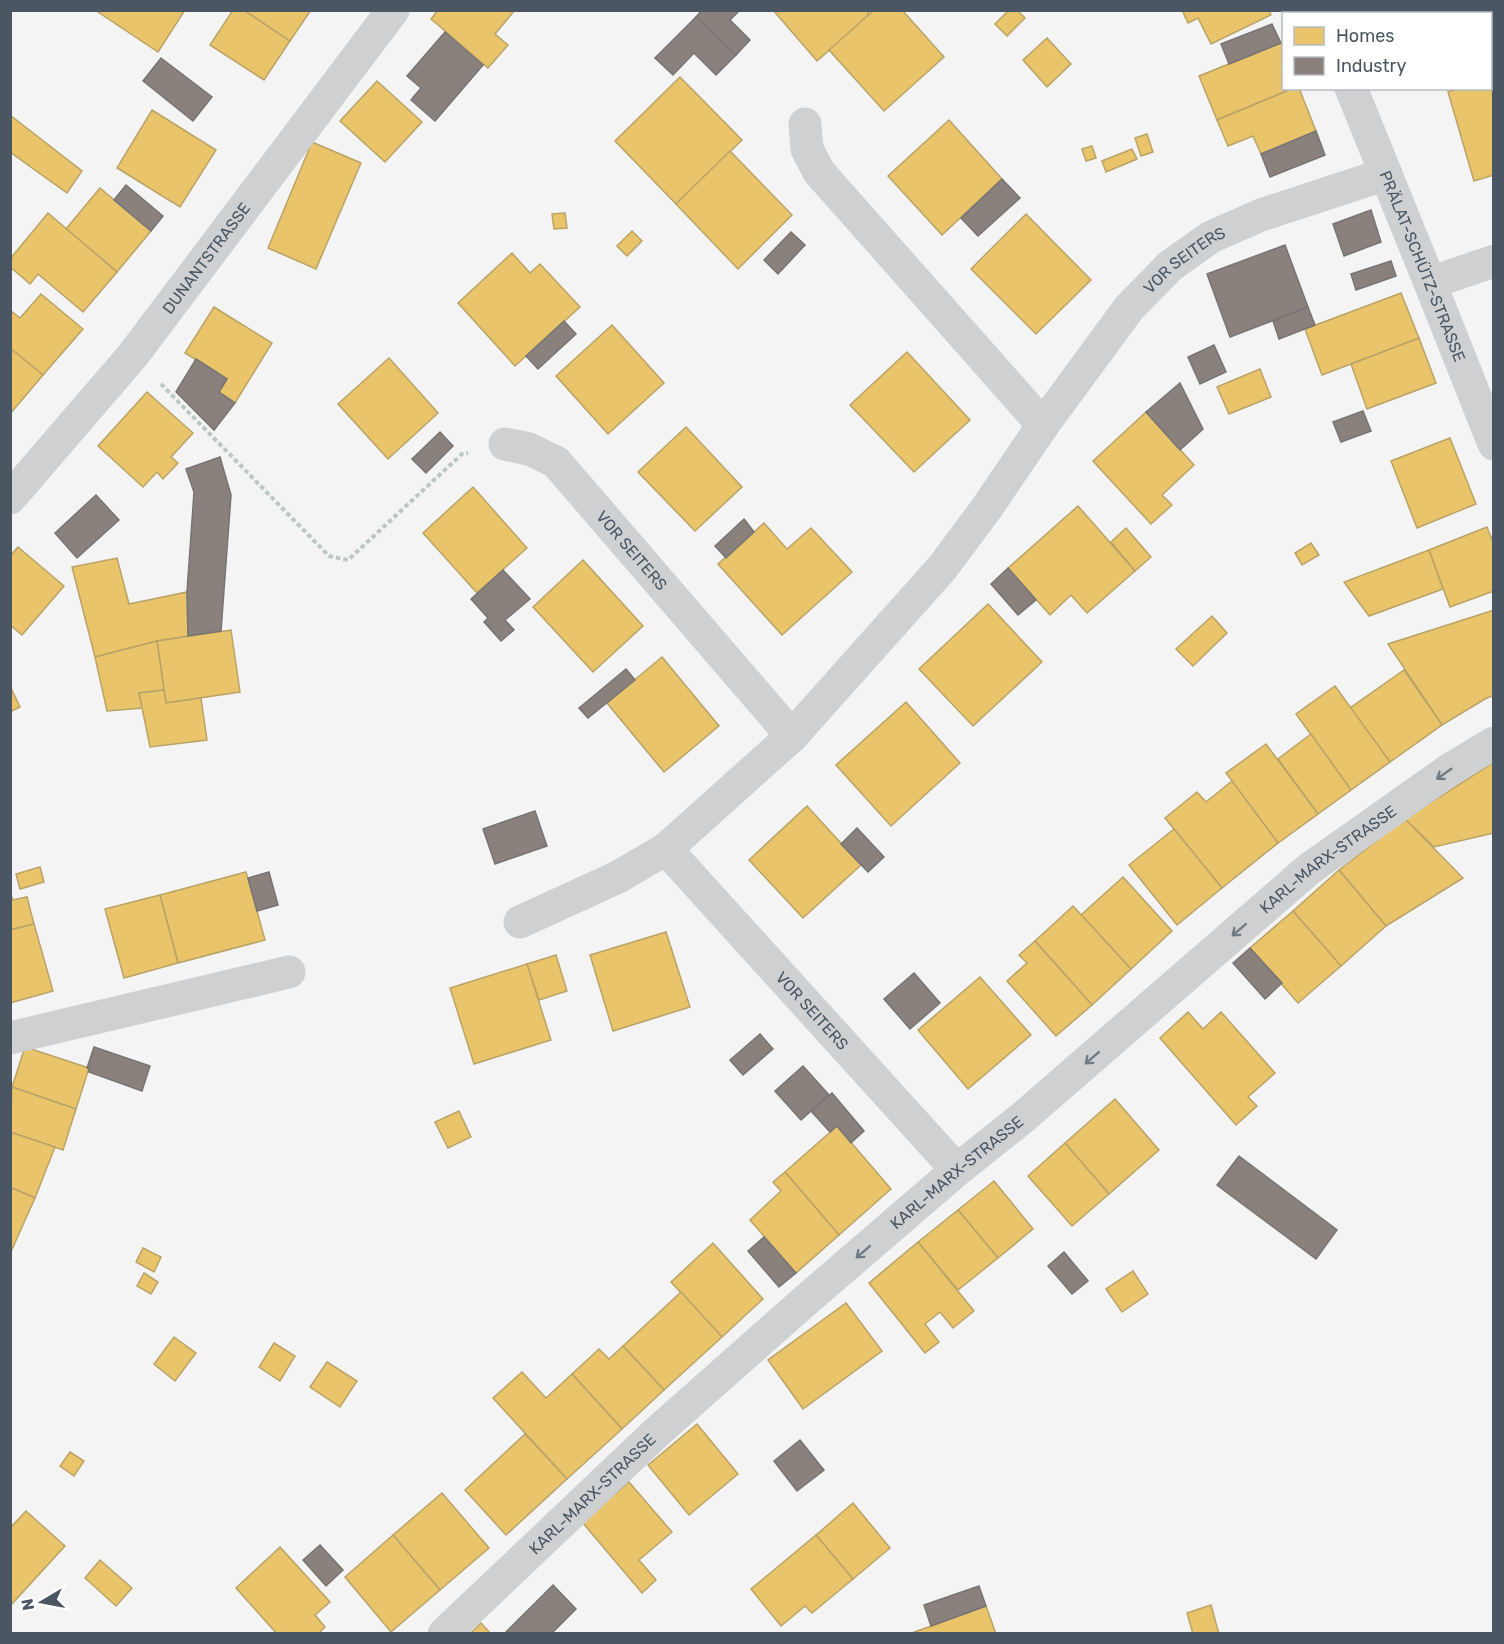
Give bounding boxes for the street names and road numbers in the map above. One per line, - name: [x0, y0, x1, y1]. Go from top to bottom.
- street label: PRÄLAT-SCHÜTZ-STRASSE: [1376, 168, 1470, 364]
- street label: DUNANTSTRASSE: [158, 199, 254, 317]
- street label: VOR SEITERS: [1139, 223, 1228, 297]
- street label: VOR SEITERS: [593, 507, 672, 594]
- street label: KARL-MARX-STRASSE: [1256, 801, 1400, 917]
- street label: VOR SEITERS: [772, 968, 853, 1054]
- street label: KARL-MARX-STRASSE: [886, 1112, 1027, 1233]
- street label: KARL-MARX-STRASSE: [525, 1429, 659, 1558]

